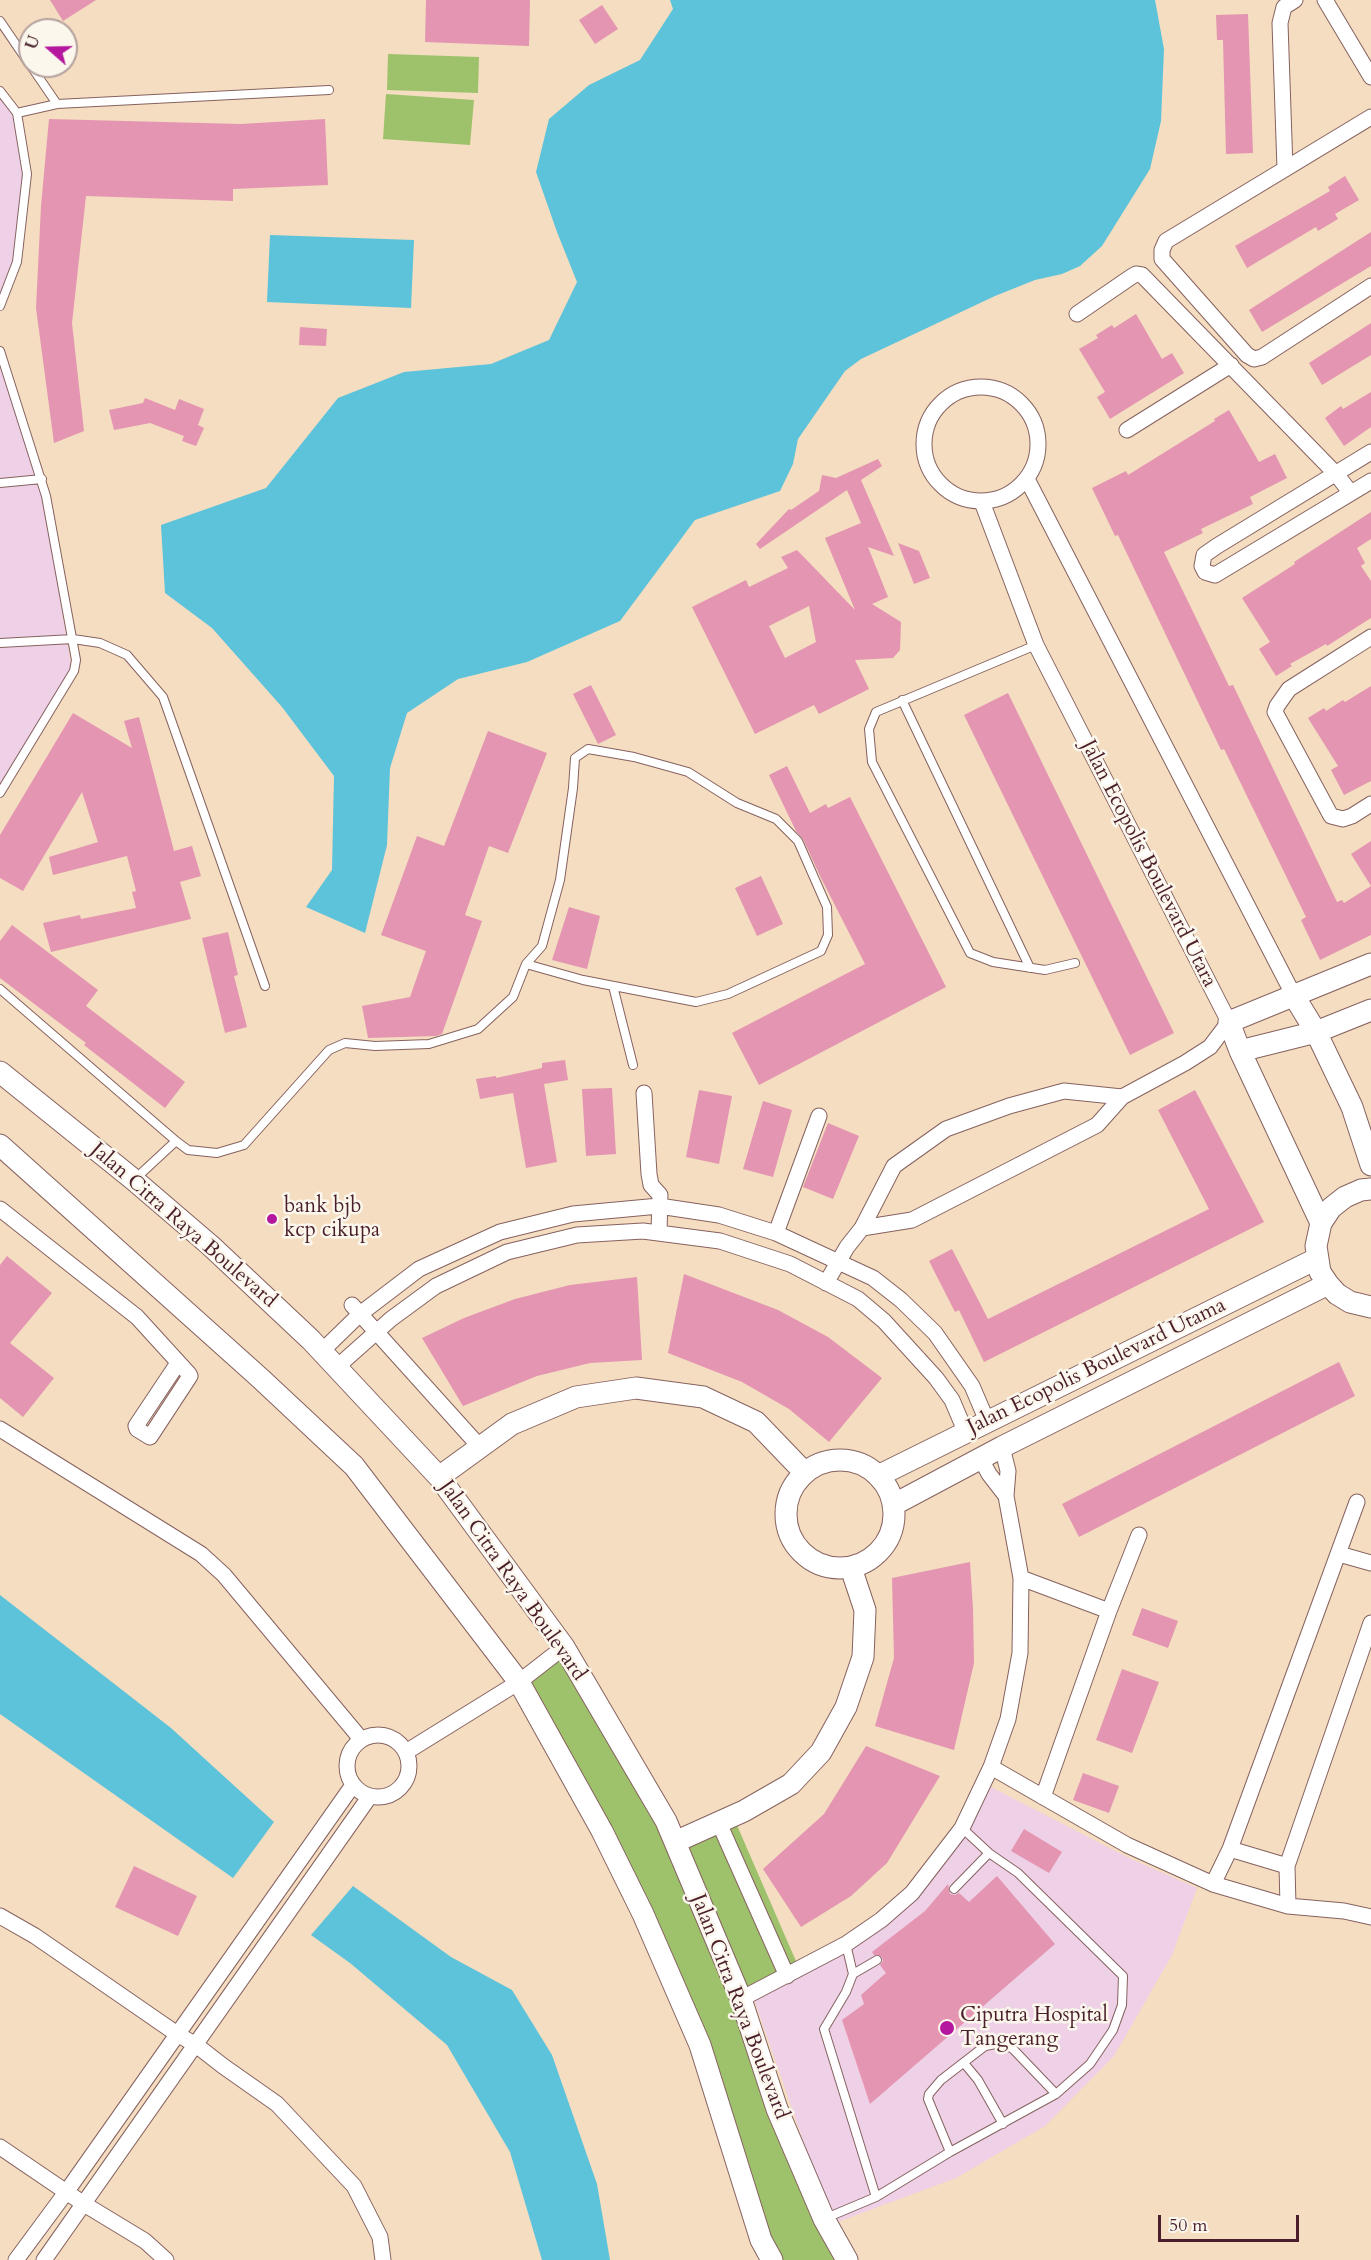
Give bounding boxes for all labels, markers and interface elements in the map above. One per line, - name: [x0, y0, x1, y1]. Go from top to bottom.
- north arrow: [18, 18, 78, 78]
- text: U: [20, 33, 46, 52]
- street label: Jalan Ecopolis Boulevard Utara: [1075, 736, 1221, 992]
- street label: Jalan Citra Raya Boulevard: [84, 1138, 282, 1314]
- place label: bank bjb kcp cikupa: [284, 1194, 380, 1244]
- marker: bank bjb kcp cikupa: [265, 1212, 279, 1226]
- street label: Jalan Ecopolis Boulevard Utama: [964, 1293, 1230, 1441]
- street label: Jalan Citra Raya Boulevard: [433, 1476, 591, 1686]
- street label: Jalan Citra Raya Boulevard: [684, 1891, 794, 2123]
- place label: Ciputra Hospital Tangerang: [960, 2003, 1108, 2053]
- marker: Ciputra Hospital Tangerang: [938, 2019, 956, 2037]
- scale bar: [1161, 2203, 1302, 2241]
- text: 50 m: [1169, 2213, 1208, 2238]

